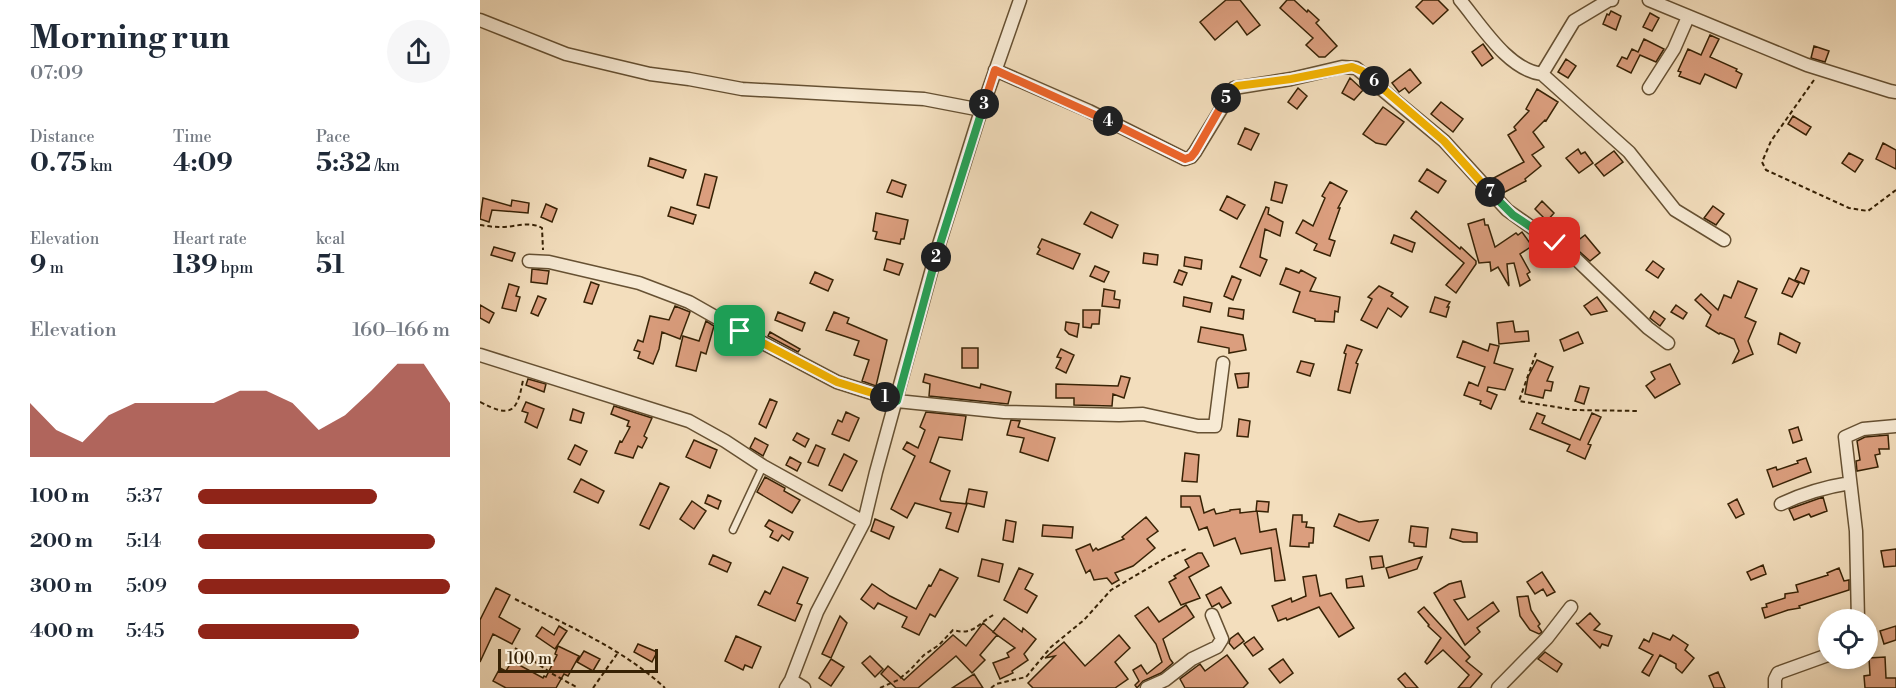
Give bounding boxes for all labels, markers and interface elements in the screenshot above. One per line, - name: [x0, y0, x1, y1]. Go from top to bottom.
- text: Morning run: [30, 18, 230, 59]
- button: share: [387, 20, 450, 83]
- text: 07:09: [30, 61, 83, 86]
- pin: 6: [1359, 66, 1389, 96]
- text: 6: [1369, 71, 1379, 91]
- pin: 5: [1211, 83, 1241, 113]
- text: 5: [1221, 88, 1231, 108]
- pin: 3: [969, 89, 999, 119]
- text: 3: [979, 94, 989, 114]
- pin: 4: [1093, 106, 1123, 136]
- text: 4: [1103, 111, 1113, 131]
- text: Distance: [30, 127, 95, 147]
- text: Time: [173, 127, 212, 147]
- text: Pace: [316, 127, 350, 147]
- text: 0.75: [30, 147, 87, 179]
- text: 4:09: [173, 147, 233, 179]
- text: 5:32: [316, 147, 371, 179]
- text: km: [87, 156, 113, 176]
- text: /km: [371, 156, 400, 176]
- pin: 7: [1475, 177, 1505, 207]
- text: 7: [1485, 182, 1495, 202]
- pin: [1529, 217, 1580, 268]
- icon: check: [1538, 226, 1571, 259]
- text: Elevation: [30, 229, 99, 249]
- text: Heart rate: [173, 229, 247, 249]
- text: kcal: [316, 229, 345, 249]
- pin: 2: [921, 242, 951, 272]
- text: 2: [931, 247, 941, 267]
- text: 9: [30, 249, 46, 281]
- text: 139: [173, 249, 218, 281]
- text: 51: [316, 249, 345, 281]
- text: m: [46, 258, 64, 278]
- text: bpm: [218, 258, 253, 278]
- pin: [714, 305, 765, 356]
- icon: arrive: [723, 314, 756, 347]
- text: Elevation: [30, 318, 117, 343]
- text: 160–166 m: [352, 318, 450, 343]
- pin: 1: [870, 382, 900, 412]
- text: 1: [881, 387, 889, 407]
- text: 100 m: [30, 484, 89, 509]
- text: 5:37: [126, 484, 162, 509]
- text: 200 m: [30, 529, 93, 554]
- text: 5:14: [126, 529, 161, 554]
- text: 300 m: [30, 574, 93, 599]
- text: 5:09: [126, 574, 167, 599]
- map controls: [1818, 609, 1878, 669]
- button: locate: [1818, 609, 1878, 669]
- text: 400 m: [30, 619, 94, 644]
- text: 5:45: [126, 619, 164, 644]
- scale bar: [498, 646, 658, 674]
- text: 100 m: [507, 649, 552, 669]

